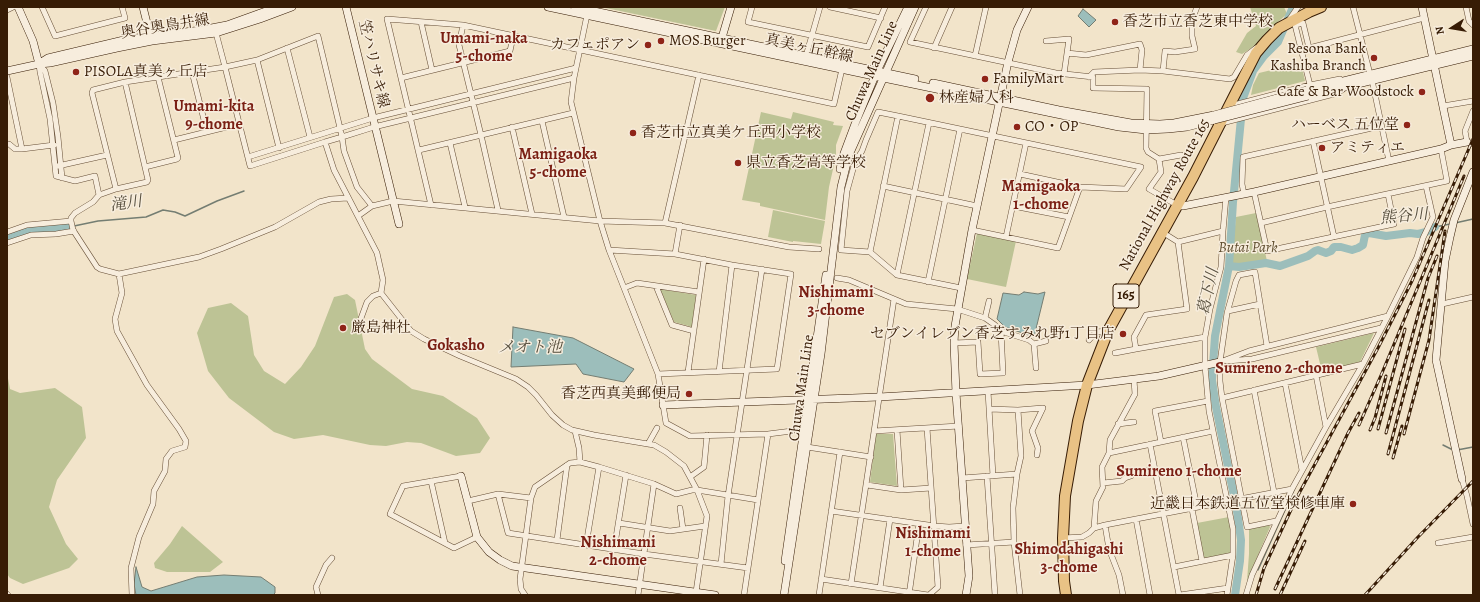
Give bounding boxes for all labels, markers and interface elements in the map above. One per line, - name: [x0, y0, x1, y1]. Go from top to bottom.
- north arrow: [1432, 8, 1472, 48]
- street label: 奥谷奥鳥井線: [119, 11, 211, 43]
- place label: 香芝市立香芝東中学校: [1123, 13, 1273, 31]
- marker: 香芝市立香芝東中学校: [1110, 17, 1120, 27]
- street label: 笠ハリサキ線: [354, 18, 392, 110]
- street label: Chuwa Main Line: [842, 18, 902, 124]
- text: N: [1432, 25, 1448, 36]
- district label: Umami-naka 5-chome: [440, 29, 528, 67]
- street label: 真美ヶ丘幹線: [763, 31, 855, 67]
- place label: MOS Burger: [669, 32, 746, 50]
- place label: カフェポアン: [550, 36, 640, 54]
- marker: MOS Burger: [656, 36, 666, 46]
- marker: カフェポアン: [643, 40, 653, 50]
- place label: Resona Bank Kashiba Branch: [1270, 40, 1366, 75]
- marker: Resona Bank Kashiba Branch: [1369, 53, 1379, 63]
- place label: PISOLA真美ヶ丘店: [84, 63, 208, 81]
- marker: PISOLA真美ヶ丘店: [71, 67, 81, 77]
- place label: FamilyMart: [993, 70, 1064, 88]
- marker: FamilyMart: [980, 74, 990, 84]
- place label: Cafe & Bar Woodstock: [1277, 83, 1414, 101]
- marker: Cafe & Bar Woodstock: [1417, 87, 1427, 97]
- place label: 林産婦人科: [939, 89, 1014, 107]
- marker: 林産婦人科: [924, 92, 936, 104]
- district label: Umami-kita 9-chome: [173, 97, 255, 135]
- street label: National Highway Route 165: [1116, 116, 1214, 274]
- place label: ハーベス 五位堂: [1291, 116, 1399, 134]
- place label: CO・OP: [1025, 118, 1078, 136]
- marker: ハーベス 五位堂: [1402, 120, 1412, 130]
- marker: CO・OP: [1012, 122, 1022, 132]
- place label: 香芝市立真美ケ丘西小学校: [641, 124, 821, 142]
- marker: 香芝市立真美ケ丘西小学校: [628, 128, 638, 138]
- place label: アミティエ: [1330, 139, 1405, 157]
- marker: アミティエ: [1317, 143, 1327, 153]
- district label: Mamigaoka 5-chome: [519, 145, 597, 183]
- place label: 県立香芝高等学校: [746, 154, 866, 172]
- marker: 県立香芝高等学校: [733, 158, 743, 168]
- district label: Mamigaoka 1-chome: [1002, 177, 1080, 215]
- water label: 滝川: [109, 192, 143, 216]
- water label: 熊谷川: [1379, 205, 1429, 229]
- park label: Butai Park: [1218, 239, 1278, 257]
- water label: 葛下川: [1195, 267, 1223, 317]
- district label: Nishimami 3-chome: [798, 283, 874, 321]
- road number: 165: [1113, 284, 1139, 308]
- place label: 厳島神社: [351, 319, 411, 337]
- marker: 厳島神社: [338, 323, 348, 333]
- place label: セブンイレブン香芝すみれ野1丁目店: [870, 325, 1115, 343]
- marker: セブンイレブン香芝すみれ野1丁目店: [1118, 329, 1128, 339]
- street label: Chuwa Main Line: [786, 333, 818, 443]
- district label: Gokasho: [427, 336, 485, 356]
- water label: メオト池: [498, 338, 562, 358]
- district label: Sumireno 2-chome: [1215, 359, 1343, 379]
- place label: 香芝西真美郵便局: [561, 385, 681, 403]
- marker: 香芝西真美郵便局: [684, 389, 694, 399]
- district label: Sumireno 1-chome: [1116, 462, 1242, 482]
- place label: 近畿日本鉄道五位堂検修車庫: [1150, 495, 1345, 513]
- marker: 近畿日本鉄道五位堂検修車庫: [1348, 499, 1358, 509]
- district label: Nishimami 1-chome: [895, 524, 971, 562]
- district label: Nishimami 2-chome: [580, 533, 656, 571]
- district label: Shimodahigashi 3-chome: [1015, 540, 1123, 578]

